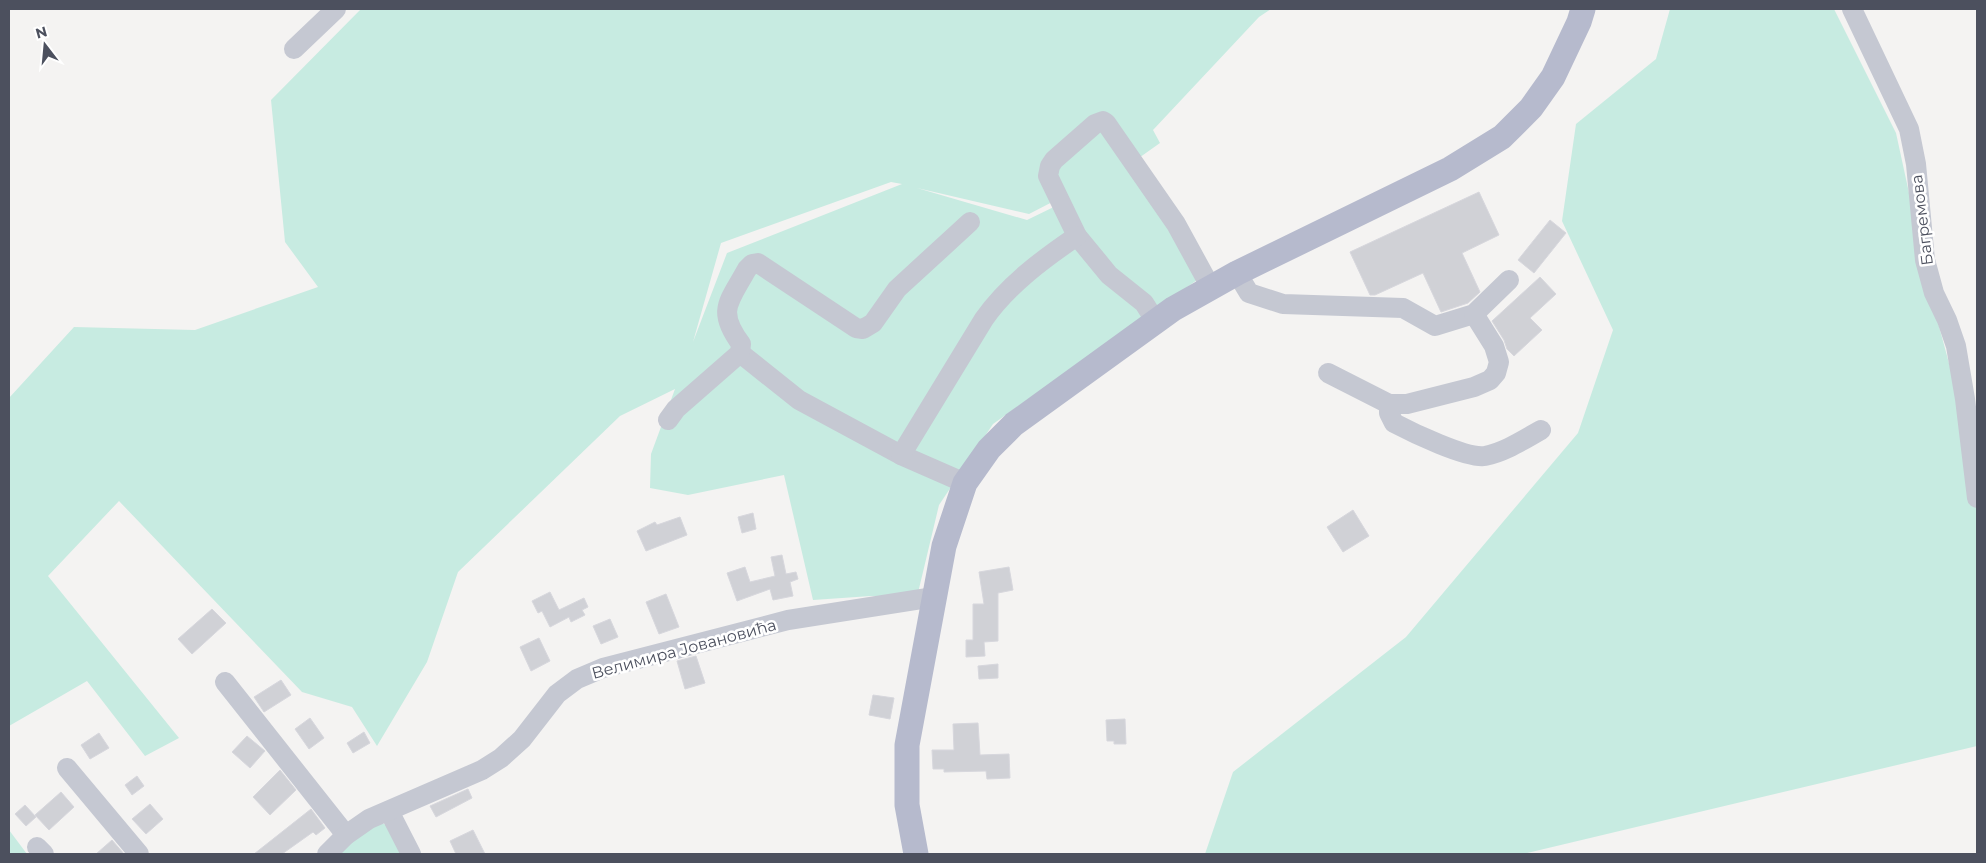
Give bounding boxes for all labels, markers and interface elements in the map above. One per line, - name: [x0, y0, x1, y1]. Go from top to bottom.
- north arrow: [20, 20, 70, 70]
- text: N: [33, 22, 49, 43]
- street label: Багремова: [1907, 174, 1937, 266]
- street label: Велимира Јовановића: [590, 615, 778, 683]

